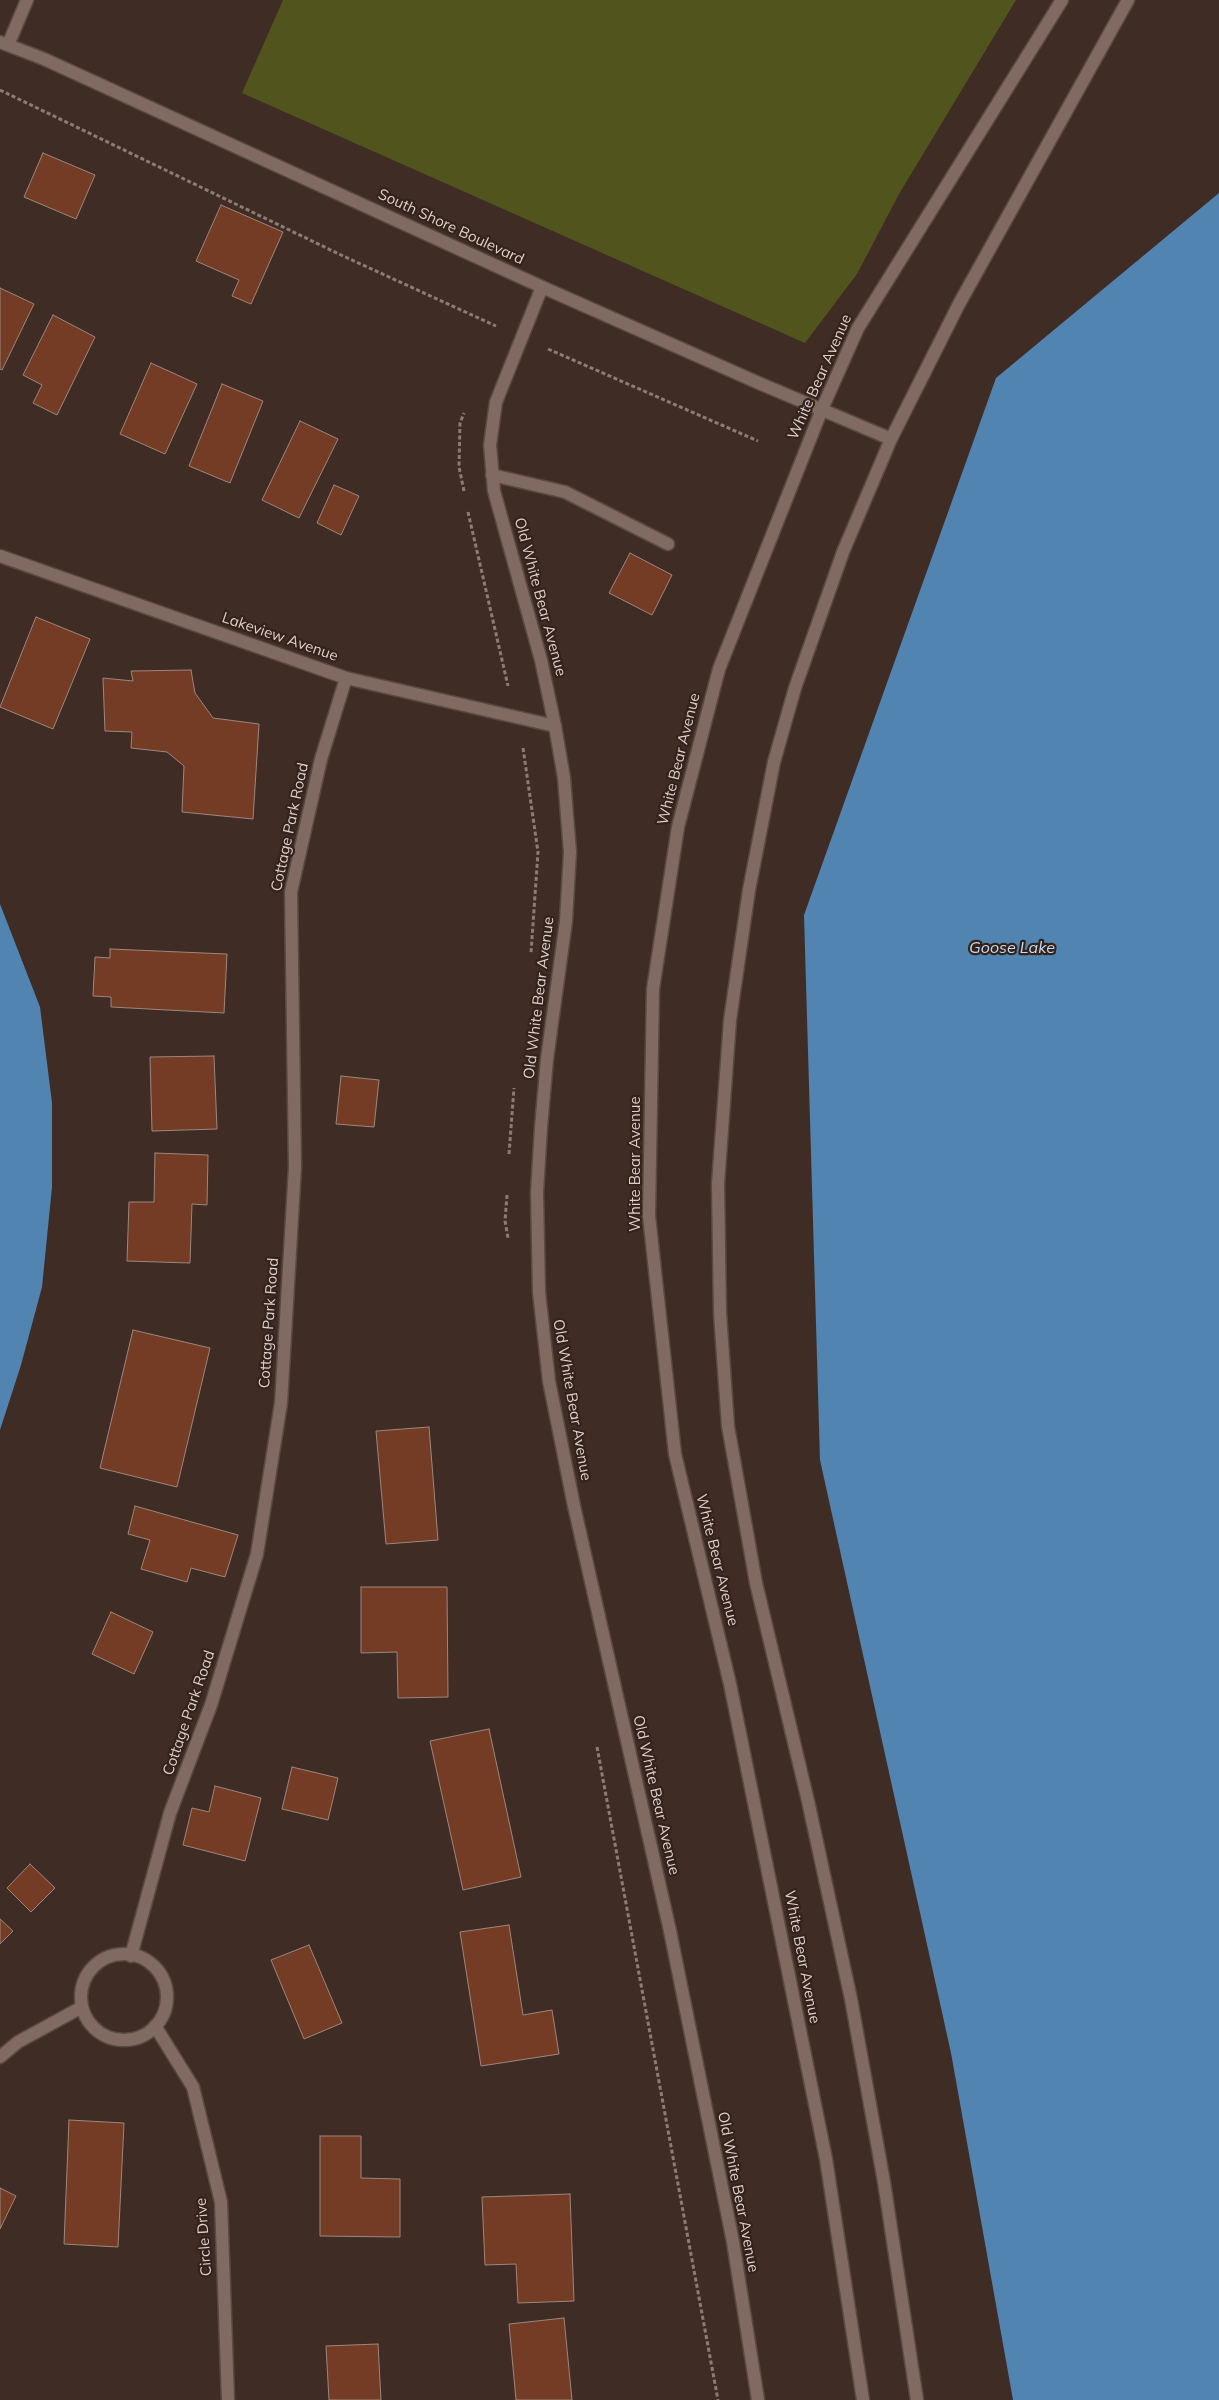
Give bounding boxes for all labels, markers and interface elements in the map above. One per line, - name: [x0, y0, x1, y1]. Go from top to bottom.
- street label: South Shore Boulevard: [375, 185, 527, 269]
- street label: White Bear Avenue: [784, 312, 856, 442]
- street label: Old White Bear Avenue: [510, 516, 570, 678]
- street label: Lakeview Avenue: [220, 609, 340, 665]
- street label: White Bear Avenue: [654, 691, 704, 827]
- street label: Cottage Park Road: [268, 761, 312, 893]
- street label: Old White Bear Avenue: [520, 916, 558, 1080]
- water label: Goose Lake: [969, 938, 1055, 958]
- street label: White Bear Avenue: [626, 1096, 644, 1232]
- street label: Cottage Park Road: [255, 1257, 283, 1389]
- street label: Old White Bear Avenue: [549, 1318, 595, 1482]
- street label: White Bear Avenue: [692, 1492, 742, 1628]
- street label: Cottage Park Road: [159, 1648, 219, 1778]
- street label: Old White Bear Avenue: [629, 1713, 683, 1877]
- street label: White Bear Avenue: [780, 1889, 824, 2025]
- street label: Old White Bear Avenue: [714, 2110, 762, 2274]
- street label: Circle Drive: [192, 2197, 216, 2277]

